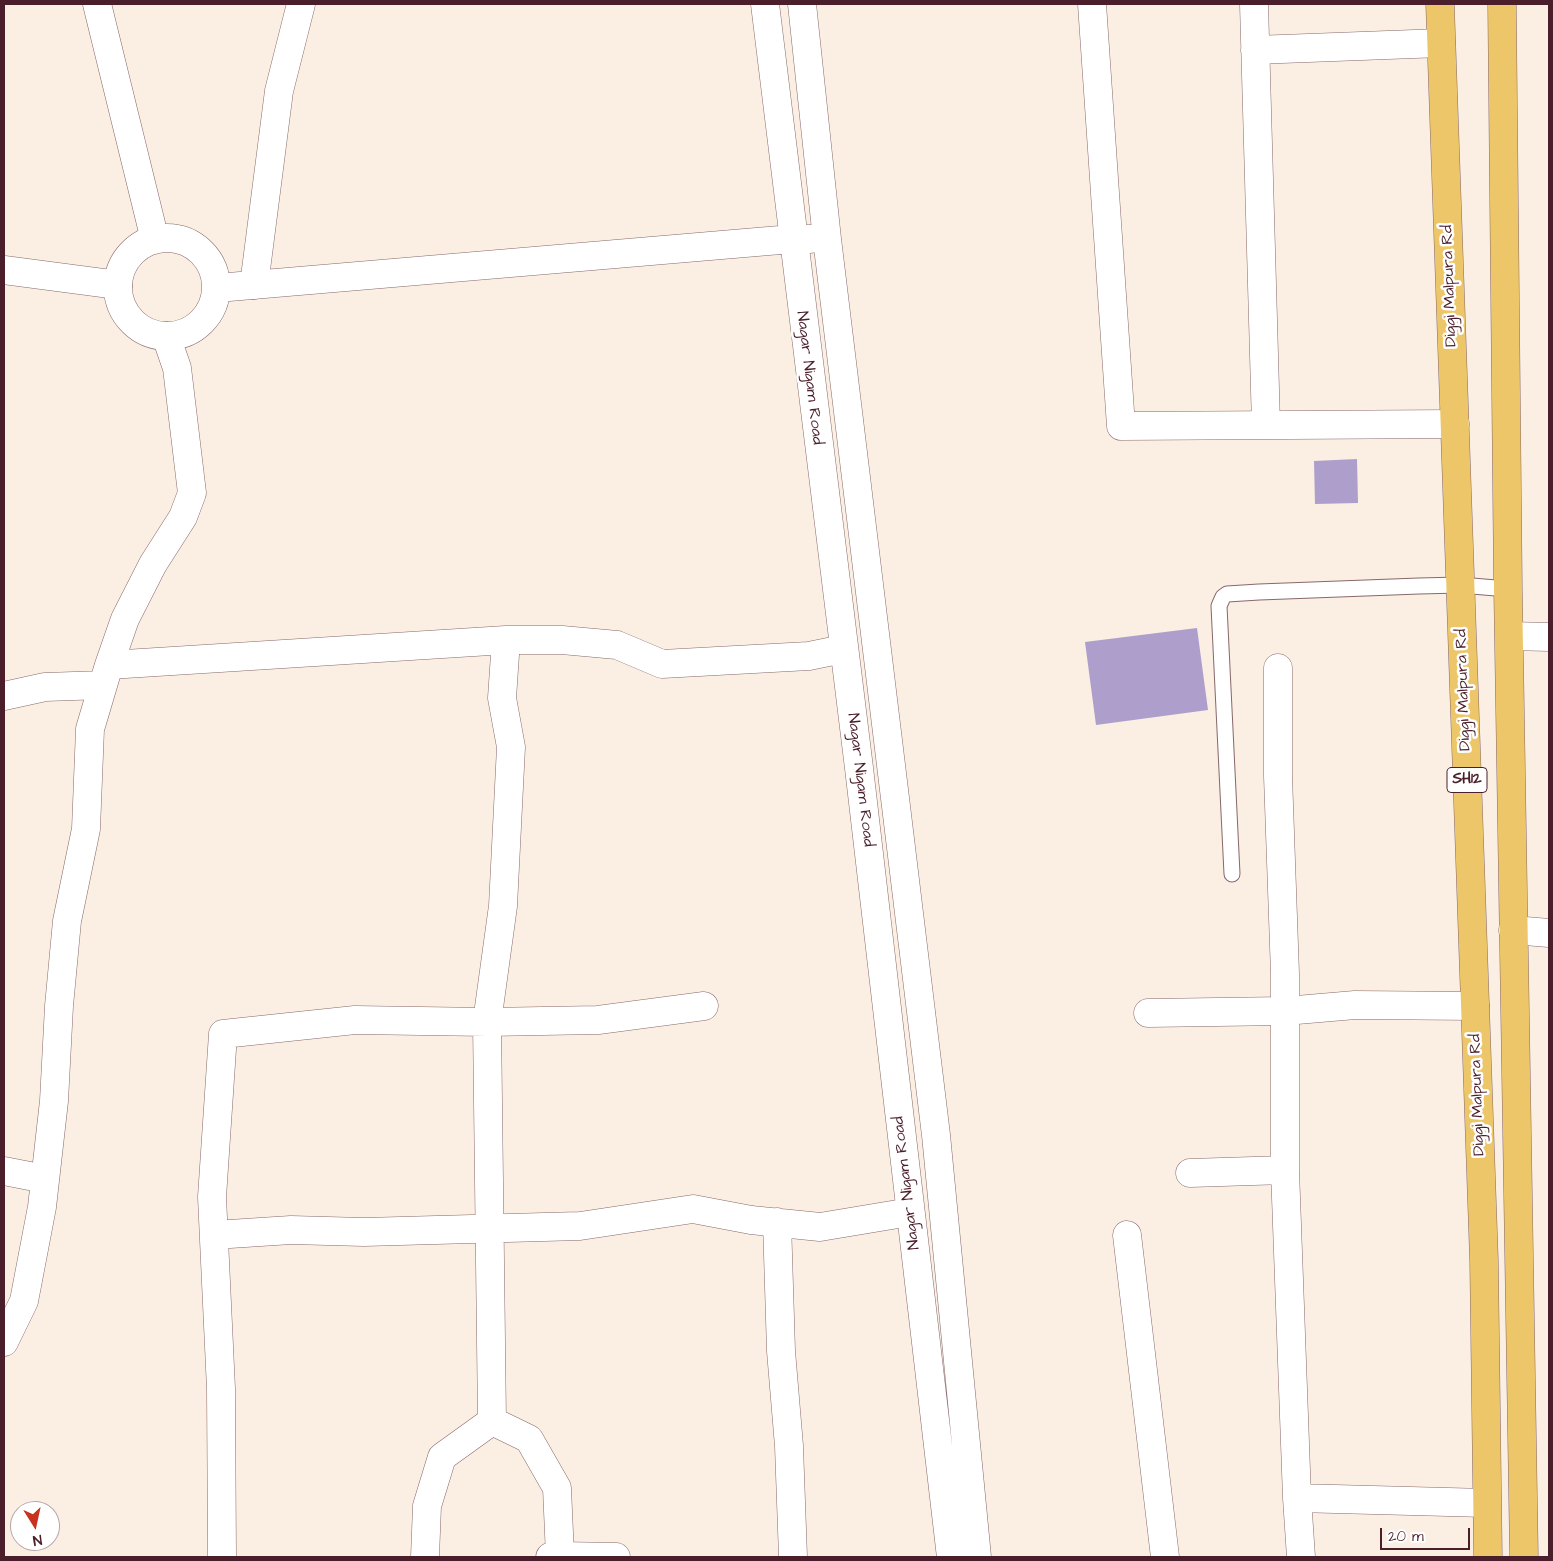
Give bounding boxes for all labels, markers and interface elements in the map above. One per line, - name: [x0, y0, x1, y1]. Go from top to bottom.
- street label: Diggi Malpura Rd: [1438, 225, 1462, 347]
- street label: Nagar Nigam Road: [791, 310, 827, 446]
- street label: Diggi Malpura Rd: [1452, 629, 1476, 751]
- street label: Nagar Nigam Road: [842, 712, 878, 848]
- road number: SH12: [1447, 768, 1487, 792]
- street label: Diggi Malpura Rd: [1466, 1034, 1490, 1156]
- street label: Nagar Nigam Road: [889, 1115, 925, 1251]
- north arrow: [10, 1501, 60, 1551]
- scale bar: [1383, 1518, 1473, 1550]
- text: 20 m: [1388, 1526, 1424, 1547]
- text: N: [31, 1529, 43, 1550]

